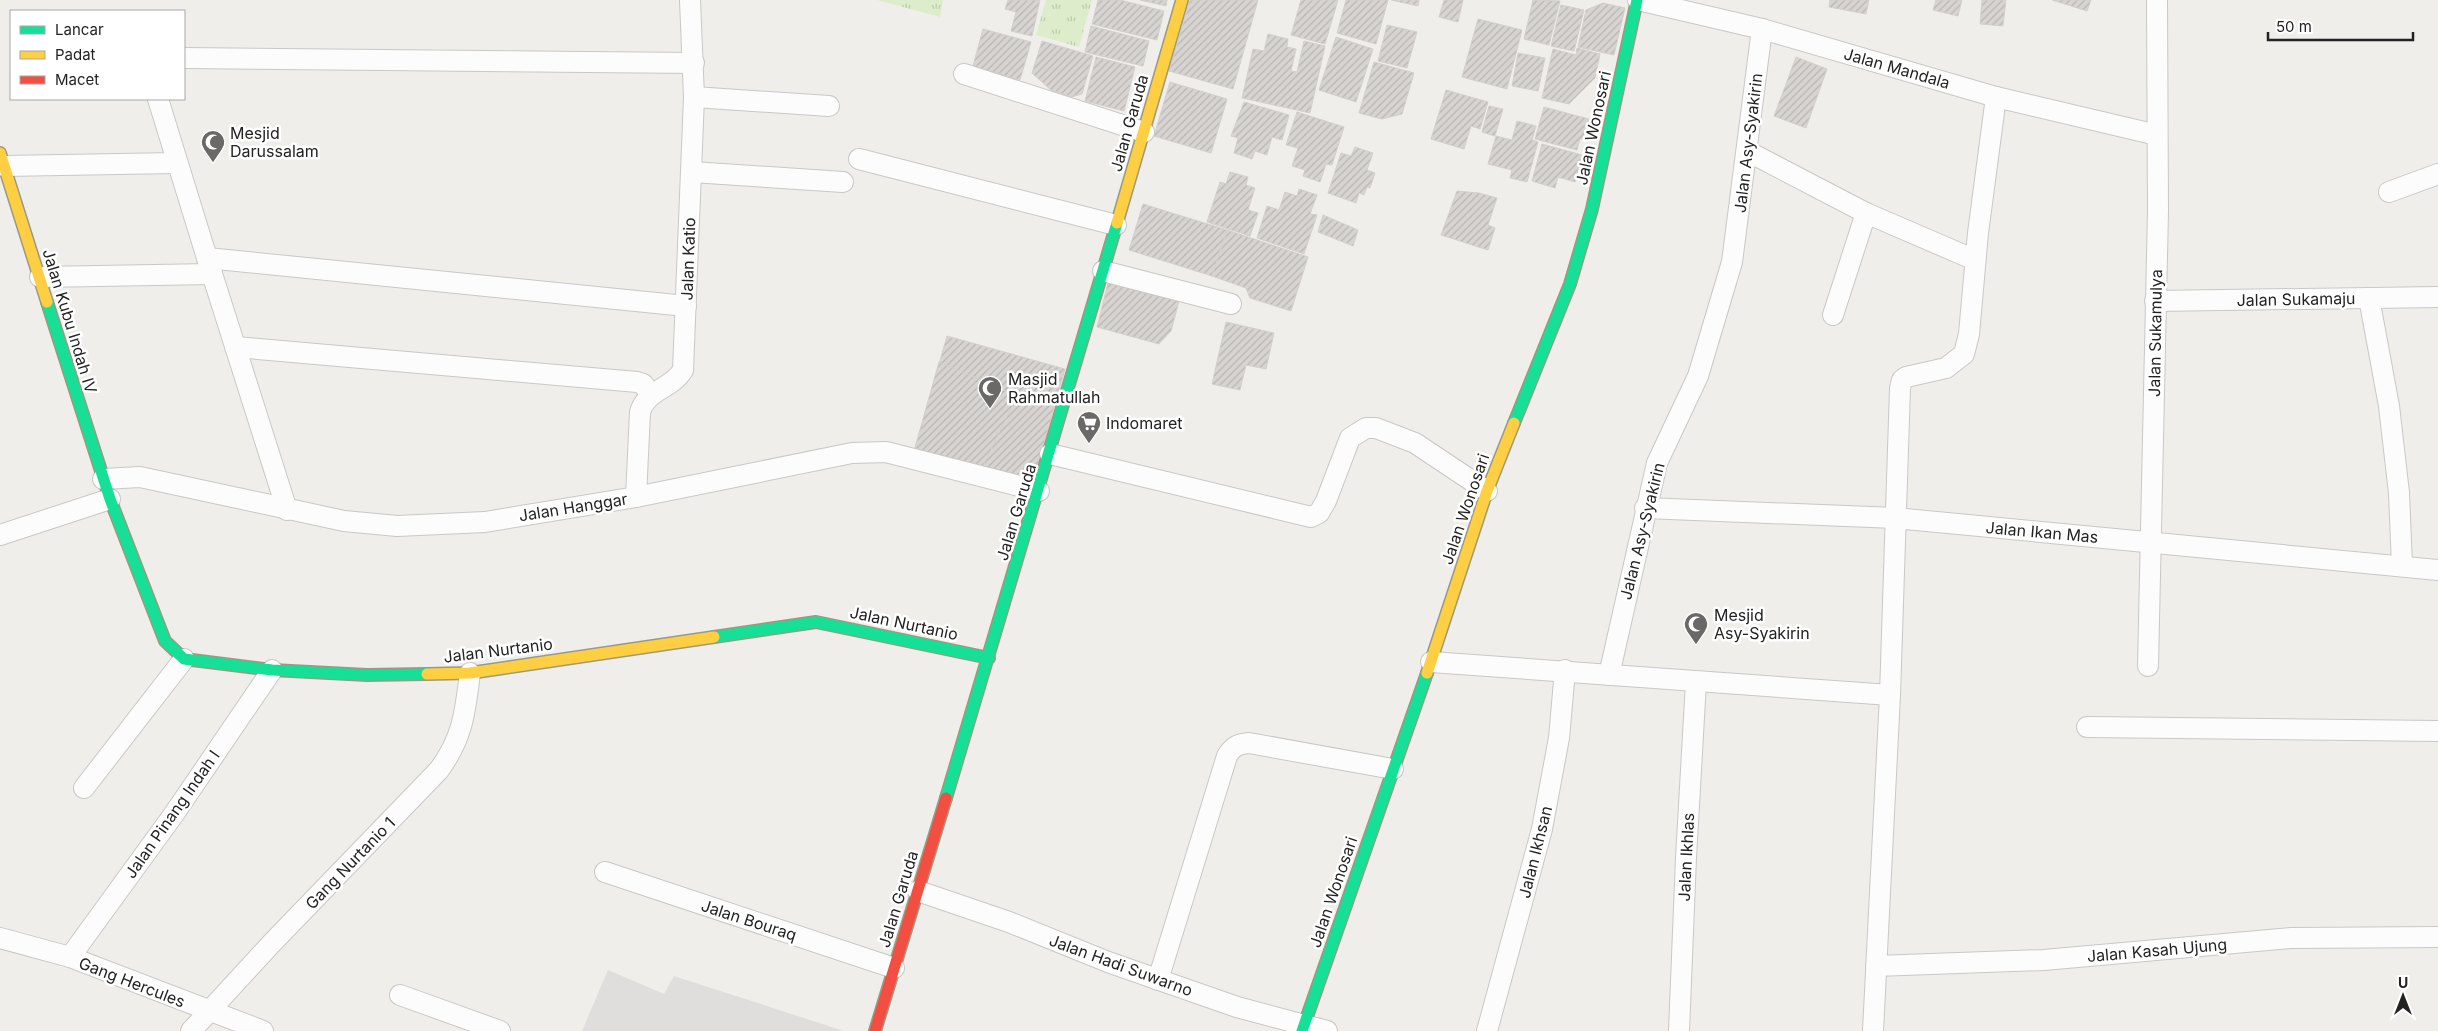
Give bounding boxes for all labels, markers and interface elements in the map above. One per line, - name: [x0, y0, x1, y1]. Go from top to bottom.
- legend: [10, 10, 185, 100]
- scale bar: [2268, 10, 2413, 42]
- text: 50 m: [2276, 17, 2312, 36]
- text: Lancar: [55, 20, 104, 39]
- street label: Jalan Mandala: [1842, 43, 1952, 93]
- text: Padat: [55, 45, 96, 64]
- street label: Jalan Wonosari: [1571, 69, 1615, 187]
- text: Macet: [55, 70, 99, 89]
- street label: Jalan Garuda: [1106, 72, 1152, 174]
- street label: Jalan Asy-Syakirin: [1730, 72, 1766, 214]
- place label: Mesjid Darussalam: [230, 123, 319, 161]
- mosque icon: Mesjid Darussalam: [200, 129, 226, 163]
- street label: Jalan Katio: [677, 217, 699, 301]
- street label: Jalan Kubu Indah IV: [38, 246, 102, 396]
- street label: Jalan Sukamulya: [2144, 269, 2166, 397]
- street label: Jalan Sukamaju: [2236, 288, 2356, 310]
- place label: Masjid Rahmatullah: [1008, 369, 1101, 407]
- mosque icon: Masjid Rahmatullah: [977, 375, 1003, 409]
- supermarket icon: Indomaret: [1076, 410, 1102, 444]
- place label: Indomaret: [1106, 413, 1182, 433]
- street label: Jalan Wonosari: [1437, 451, 1493, 567]
- street label: Jalan Asy-Syakirin: [1615, 460, 1669, 602]
- street label: Jalan Garuda: [992, 461, 1040, 563]
- street label: Jalan Hanggar: [517, 489, 629, 525]
- street label: Jalan Ikan Mas: [1985, 517, 2099, 547]
- street label: Jalan Nurtanio: [848, 602, 960, 644]
- place label: Mesjid Asy-Syakirin: [1714, 605, 1810, 643]
- mosque icon: Mesjid Asy-Syakirin: [1683, 611, 1709, 645]
- street label: Jalan Nurtanio: [442, 633, 554, 667]
- street label: Jalan Pinang Indah I: [120, 746, 224, 882]
- street label: Jalan Ikhsan: [1514, 804, 1556, 900]
- street label: Jalan Ikhlas: [1674, 812, 1698, 902]
- street label: Gang Nurtanio 1: [301, 813, 399, 913]
- street label: Jalan Wonosari: [1305, 834, 1361, 950]
- street label: Jalan Garuda: [874, 848, 922, 950]
- street label: Jalan Bouraq: [699, 895, 799, 945]
- street label: Jalan Hadi Suwarno: [1047, 930, 1195, 1000]
- street label: Jalan Kasah Ujung: [2086, 934, 2228, 966]
- street label: Gang Hercules: [76, 953, 188, 1011]
- north arrow: [2378, 971, 2428, 1021]
- text: U: [2398, 974, 2408, 991]

